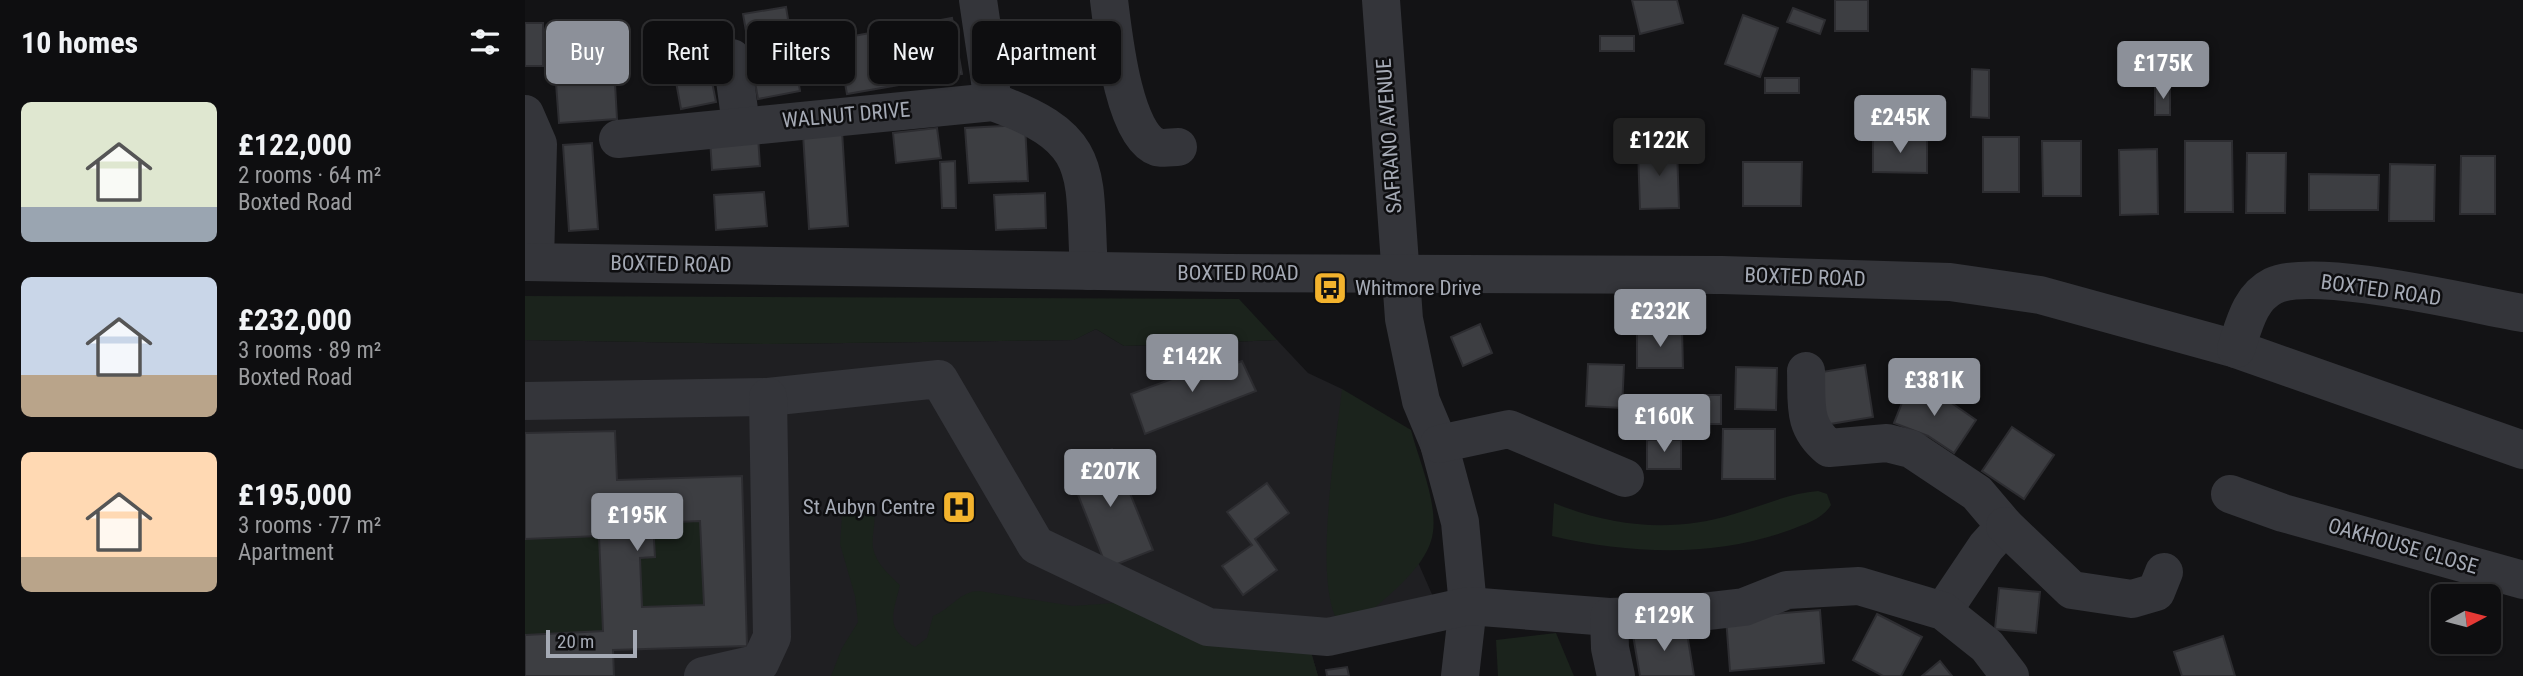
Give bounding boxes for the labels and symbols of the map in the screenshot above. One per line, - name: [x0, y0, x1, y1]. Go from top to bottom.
- pin: £175K: [2114, 42, 2212, 101]
- street label: SAFRANO AVENUE: [1372, 58, 1406, 214]
- pin: £245K: [1851, 96, 1949, 155]
- street label: WALNUT DRIVE: [781, 97, 911, 133]
- pin: £122K: [1610, 118, 1708, 178]
- street label: BOXTED ROAD: [610, 251, 732, 277]
- street label: BOXTED ROAD: [1177, 261, 1299, 285]
- street label: BOXTED ROAD: [1744, 263, 1866, 291]
- bus stop icon: Whitmore Drive: [1311, 269, 1349, 307]
- street label: BOXTED ROAD: [2319, 270, 2443, 310]
- place label: Whitmore Drive: [1355, 276, 1481, 300]
- pin: £232K: [1611, 290, 1709, 349]
- pin: £142K: [1143, 334, 1241, 394]
- pin: £381K: [1885, 358, 1983, 418]
- pin: £160K: [1615, 394, 1713, 454]
- pin: £207K: [1061, 449, 1159, 509]
- hospital icon: St Aubyn Centre: [940, 488, 978, 526]
- pin: £195K: [588, 494, 686, 553]
- place label: St Aubyn Centre: [803, 495, 935, 519]
- street label: OAKHOUSE CLOSE: [2325, 513, 2481, 579]
- north arrow: [2431, 584, 2501, 654]
- pin: £129K: [1615, 594, 1713, 653]
- scale bar: [546, 627, 637, 659]

